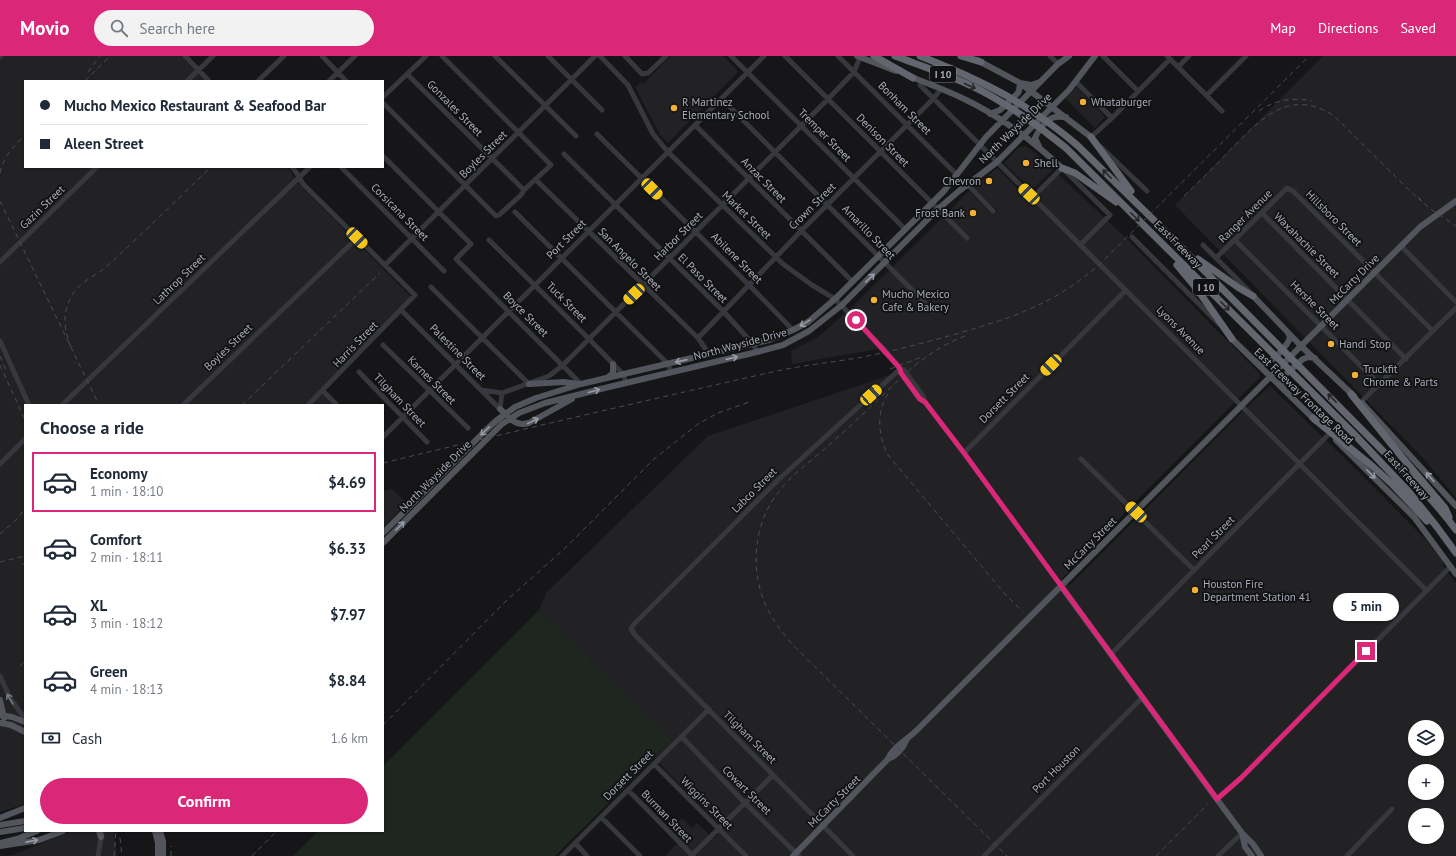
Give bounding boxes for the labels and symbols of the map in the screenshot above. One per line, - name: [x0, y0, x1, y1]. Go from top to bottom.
- road number: I 10: [930, 66, 956, 82]
- street label: Gonzales Street: [424, 77, 486, 139]
- street label: Bonham Street: [875, 78, 935, 138]
- one-way arrow: [964, 83, 976, 90]
- street label: North Wayside Drive: [976, 89, 1055, 166]
- place label: R Martinez Elementary School: [682, 95, 770, 122]
- place label: Whataburger: [1091, 95, 1152, 109]
- marker: Whataburger: [1078, 97, 1088, 107]
- marker: R Martinez Elementary School: [669, 103, 679, 113]
- street label: Tremper Street: [795, 105, 855, 165]
- street label: Denison Street: [854, 111, 913, 170]
- street label: Boyles Street: [456, 127, 510, 181]
- street label: Anzac Street: [738, 154, 790, 206]
- place label: Shell: [1034, 156, 1059, 170]
- marker: Shell: [1021, 158, 1031, 168]
- one-way arrow: [1102, 169, 1112, 179]
- place label: Chevron: [942, 174, 981, 188]
- car: [639, 176, 665, 202]
- marker: Chevron: [984, 176, 994, 186]
- street label: Crown Street: [786, 179, 839, 232]
- street label: Corsicana Street: [368, 180, 432, 244]
- car: [1016, 181, 1042, 207]
- street label: Gazin Street: [17, 182, 68, 232]
- street label: Ranger Avenue: [1215, 186, 1275, 246]
- street label: Hillsboro Street: [1303, 187, 1365, 249]
- street label: Market Street: [719, 188, 775, 242]
- street label: Amarillo Street: [839, 202, 899, 263]
- place label: Frost Bank: [915, 206, 966, 220]
- marker: Frost Bank: [968, 208, 978, 218]
- street label: Harbor Street: [651, 209, 705, 263]
- street label: Waxahachie Street: [1271, 209, 1343, 281]
- one-way arrow: [1130, 212, 1140, 222]
- street label: Port Street: [543, 216, 589, 262]
- street label: East Freeway: [1151, 217, 1205, 271]
- street label: San Angelo Street: [595, 224, 665, 294]
- car: [344, 225, 370, 251]
- street label: Abilene Street: [708, 229, 766, 287]
- street label: Lathrop Street: [150, 250, 208, 307]
- street label: El Paso Street: [675, 250, 731, 306]
- street label: McCarty Drive: [1326, 251, 1382, 307]
- one-way arrow: [865, 273, 875, 283]
- street label: Hershe Street: [1287, 277, 1343, 333]
- street label: Tuck Street: [544, 279, 590, 325]
- road number: I 10: [1193, 279, 1219, 295]
- car: [621, 281, 647, 307]
- place label: Mucho Mexico Cafe & Bakery: [882, 287, 950, 314]
- street label: Boyce Street: [500, 288, 552, 340]
- marker: Mucho Mexico Cafe & Bakery: [869, 295, 879, 305]
- one-way arrow: [1220, 301, 1230, 311]
- street label: Lyons Avenue: [1154, 303, 1209, 358]
- route start: [847, 311, 865, 329]
- street label: Harris Street: [329, 318, 381, 370]
- street label: Boyles Street: [201, 320, 255, 373]
- one-way arrow: [799, 320, 811, 328]
- street label: Palestine Street: [427, 321, 489, 383]
- street label: North Wayside Drive: [692, 325, 788, 363]
- place label: Handi Stop: [1339, 337, 1391, 351]
- marker: Handi Stop: [1326, 339, 1336, 349]
- street label: East Freeway Frontage Road: [1251, 345, 1357, 447]
- car: [1038, 352, 1064, 378]
- street label: Karnes Street: [405, 353, 459, 407]
- one-way arrow: [726, 353, 739, 361]
- one-way arrow: [675, 357, 688, 365]
- place label: Truckfit Chrome & Parts: [1363, 362, 1438, 389]
- street label: Tilgham Street: [371, 370, 429, 430]
- street label: Dorsett Street: [976, 370, 1032, 426]
- marker: Truckfit Chrome & Parts: [1350, 370, 1360, 380]
- car: [858, 383, 884, 407]
- one-way arrow: [587, 387, 600, 394]
- one-way arrow: [1327, 393, 1337, 403]
- one-way arrow: [526, 416, 538, 424]
- one-way arrow: [480, 426, 490, 436]
- street label: North Wayside Drive: [396, 437, 474, 515]
- street label: East Freeway: [1381, 447, 1433, 503]
- street label: Labco Street: [728, 464, 780, 516]
- one-way arrow: [1366, 469, 1376, 479]
- one-way arrow: [1426, 472, 1435, 482]
- car: [1123, 499, 1149, 525]
- street label: Pearl Street: [1189, 512, 1238, 561]
- street label: McCarty Street: [1061, 514, 1119, 572]
- one-way arrow: [395, 521, 405, 531]
- place label: Houston Fire Department Station 41: [1203, 577, 1311, 604]
- marker: Houston Fire Department Station 41: [1190, 585, 1200, 595]
- callout: 5 min: [1333, 593, 1399, 621]
- route end: [1357, 642, 1375, 660]
- one-way arrow: [6, 693, 14, 705]
- street label: Tilgham Street: [720, 707, 780, 767]
- street label: Port Houston: [1029, 742, 1083, 796]
- street label: Dorsett Street: [600, 747, 656, 803]
- street label: Cowart Street: [719, 762, 775, 818]
- street label: McCarty Street: [805, 772, 863, 830]
- street label: Wiggins Street: [678, 774, 736, 832]
- street label: Burman Street: [639, 787, 696, 845]
- one-way arrow: [26, 837, 39, 845]

